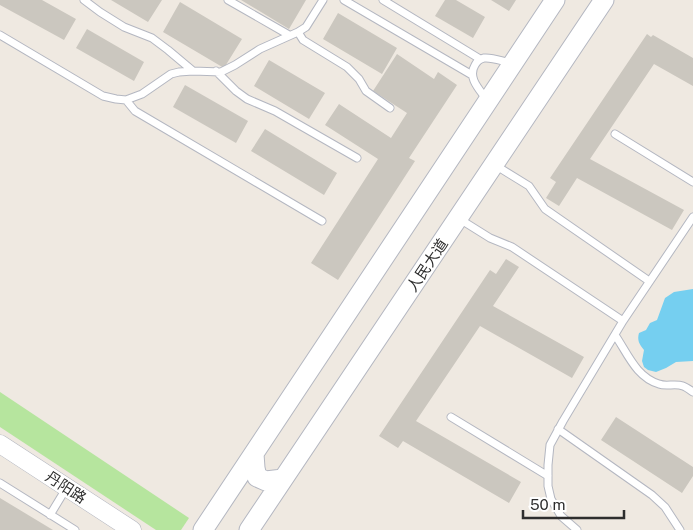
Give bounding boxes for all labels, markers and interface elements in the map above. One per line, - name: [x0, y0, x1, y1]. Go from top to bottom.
- street label: 人民大道: [403, 235, 451, 295]
- street label: 丹阳路: [42, 468, 90, 506]
- scale bar: [523, 488, 624, 520]
- text: 50 m: [530, 496, 565, 513]

